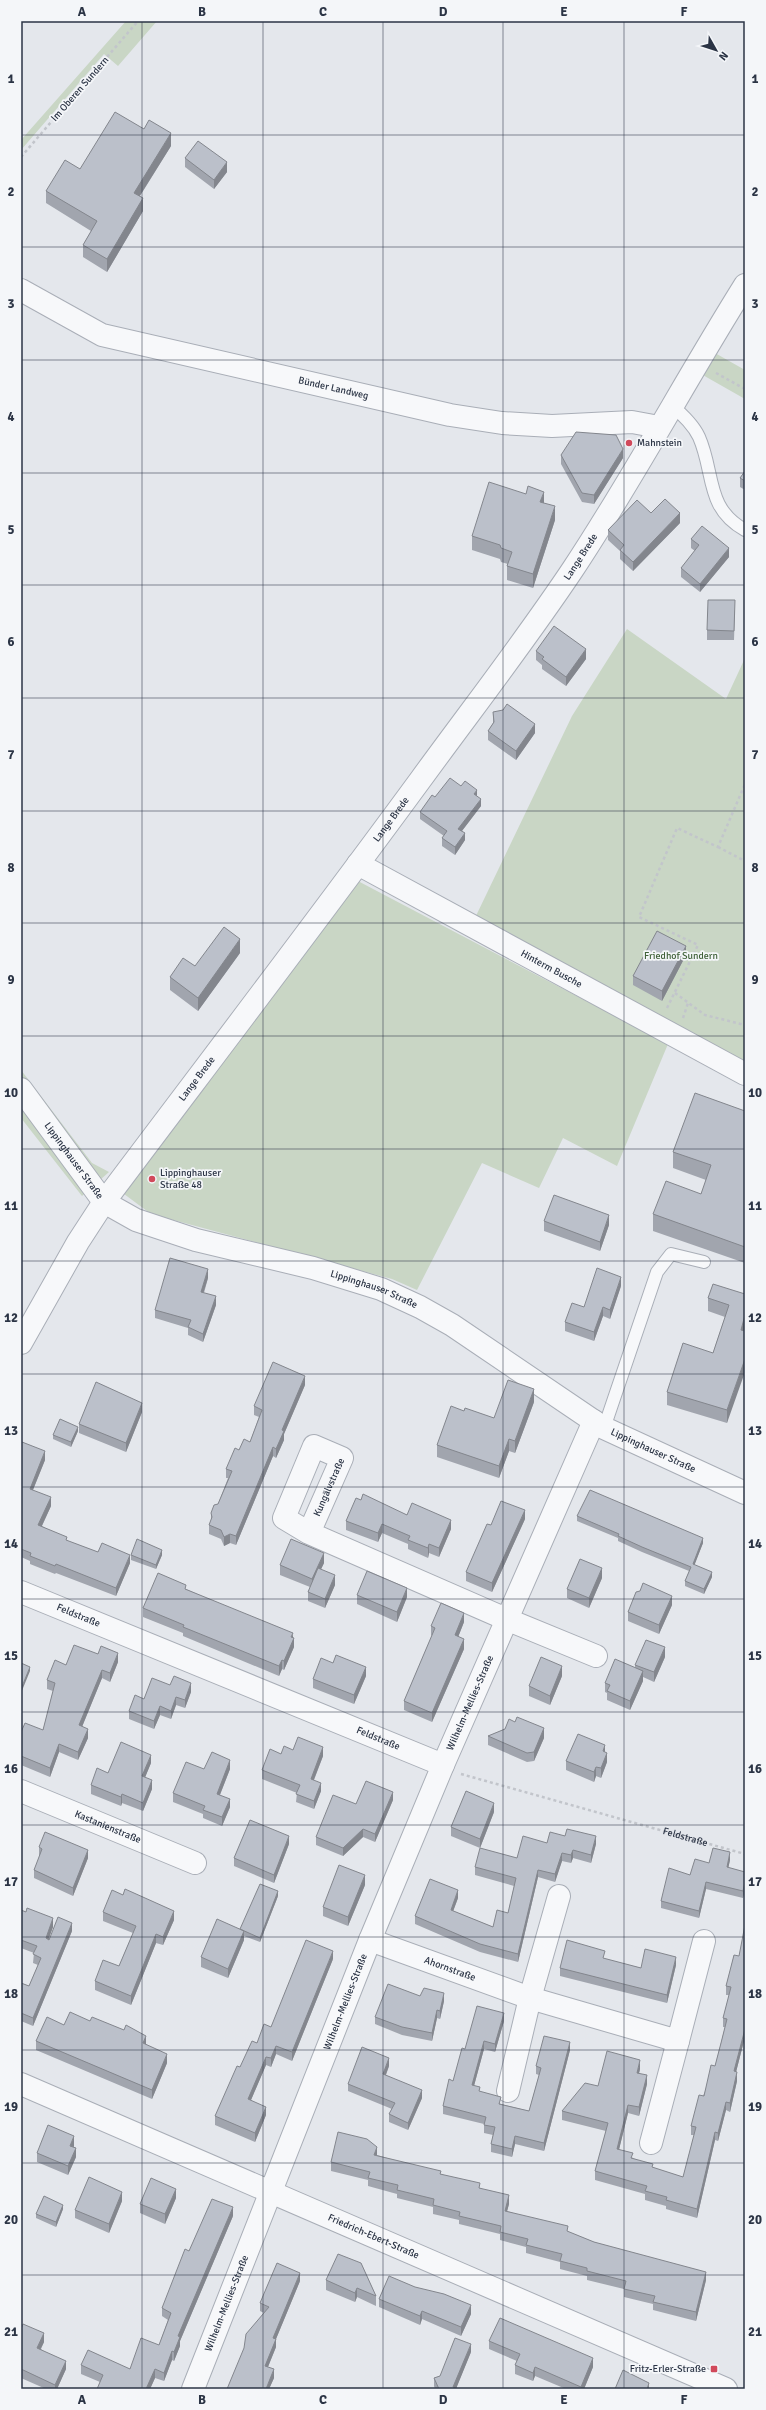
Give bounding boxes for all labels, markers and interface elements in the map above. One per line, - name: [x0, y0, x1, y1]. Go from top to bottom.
- text: A: [78, 4, 87, 20]
- text: B: [198, 4, 206, 20]
- text: C: [319, 4, 327, 20]
- text: D: [439, 4, 448, 20]
- text: E: [560, 4, 568, 20]
- text: F: [681, 4, 688, 20]
- north arrow: [696, 30, 736, 70]
- text: N: [716, 49, 731, 63]
- street label: Im Oberen Sundern: [49, 54, 111, 124]
- text: 1: [7, 71, 15, 87]
- text: 1: [751, 71, 759, 87]
- text: 2: [7, 184, 15, 200]
- text: 2: [751, 184, 759, 200]
- text: 3: [7, 296, 15, 312]
- text: 3: [751, 296, 759, 312]
- street label: Bünder Landweg: [297, 374, 370, 402]
- text: 4: [7, 409, 15, 425]
- text: 4: [751, 409, 759, 425]
- place label: Mahnstein: [637, 437, 682, 449]
- marker: Mahnstein: [624, 438, 634, 448]
- text: 5: [7, 522, 15, 538]
- text: 5: [751, 522, 759, 538]
- street label: Lange Brede: [561, 531, 600, 582]
- text: 6: [7, 634, 15, 650]
- text: 6: [751, 634, 759, 650]
- text: 7: [7, 747, 15, 763]
- text: 7: [751, 747, 759, 763]
- street label: Lange Brede: [371, 795, 412, 844]
- text: 8: [7, 860, 15, 876]
- text: 8: [751, 860, 759, 876]
- street label: Hinterm Busche: [518, 947, 584, 991]
- park label: Friedhof Sundern: [644, 950, 718, 962]
- text: 9: [7, 972, 15, 988]
- text: 9: [751, 972, 759, 988]
- street label: Lange Brede: [176, 1054, 218, 1103]
- text: 10: [4, 1085, 18, 1101]
- text: 10: [748, 1085, 762, 1101]
- street label: Lippinghauser Straße: [42, 1120, 106, 1201]
- place label: Lippinghauser Straße 48: [160, 1167, 221, 1191]
- marker: Lippinghauser Straße 48: [147, 1174, 157, 1184]
- text: 11: [4, 1198, 18, 1214]
- text: 11: [748, 1198, 762, 1214]
- street label: Lippinghauser Straße: [329, 1268, 419, 1311]
- text: 12: [4, 1310, 18, 1326]
- text: 12: [748, 1310, 762, 1326]
- text: 13: [4, 1423, 18, 1439]
- text: 13: [748, 1423, 762, 1439]
- street label: Lippinghauser Straße: [609, 1426, 698, 1475]
- street label: Kungälvstraße: [311, 1456, 347, 1518]
- text: 14: [4, 1536, 18, 1552]
- text: 14: [748, 1536, 762, 1552]
- street label: Feldstraße: [55, 1601, 102, 1630]
- text: 15: [4, 1648, 18, 1664]
- text: 15: [748, 1648, 762, 1664]
- street label: Wilhelm-Mellies-Straße: [444, 1654, 496, 1752]
- street label: Feldstraße: [355, 1724, 402, 1753]
- text: 16: [4, 1761, 18, 1777]
- text: 16: [748, 1761, 762, 1777]
- street label: Kastanienstraße: [73, 1808, 143, 1846]
- street label: Feldstraße: [661, 1825, 709, 1849]
- text: 17: [4, 1874, 18, 1890]
- text: 17: [748, 1874, 762, 1890]
- street label: Wilhelm-Mellies-Straße: [321, 1952, 370, 2052]
- street label: Ahornstraße: [423, 1954, 477, 1984]
- text: 18: [4, 1986, 18, 2002]
- text: 18: [748, 1986, 762, 2002]
- text: 19: [4, 2099, 18, 2115]
- text: 19: [748, 2099, 762, 2115]
- street label: Friedrich-Ebert-Straße: [326, 2211, 421, 2261]
- text: 20: [4, 2212, 18, 2228]
- text: 20: [748, 2212, 762, 2228]
- street label: Wilhelm-Mellies-Straße: [202, 2253, 251, 2353]
- text: 21: [4, 2324, 18, 2340]
- text: 21: [748, 2324, 762, 2340]
- place label: Fritz-Erler-Straße: [630, 2363, 706, 2375]
- marker: Fritz-Erler-Straße: [709, 2364, 719, 2374]
- text: A: [78, 2392, 87, 2408]
- text: B: [198, 2392, 206, 2408]
- text: C: [319, 2392, 327, 2408]
- text: D: [439, 2392, 448, 2408]
- text: E: [560, 2392, 568, 2408]
- text: F: [681, 2392, 688, 2408]

